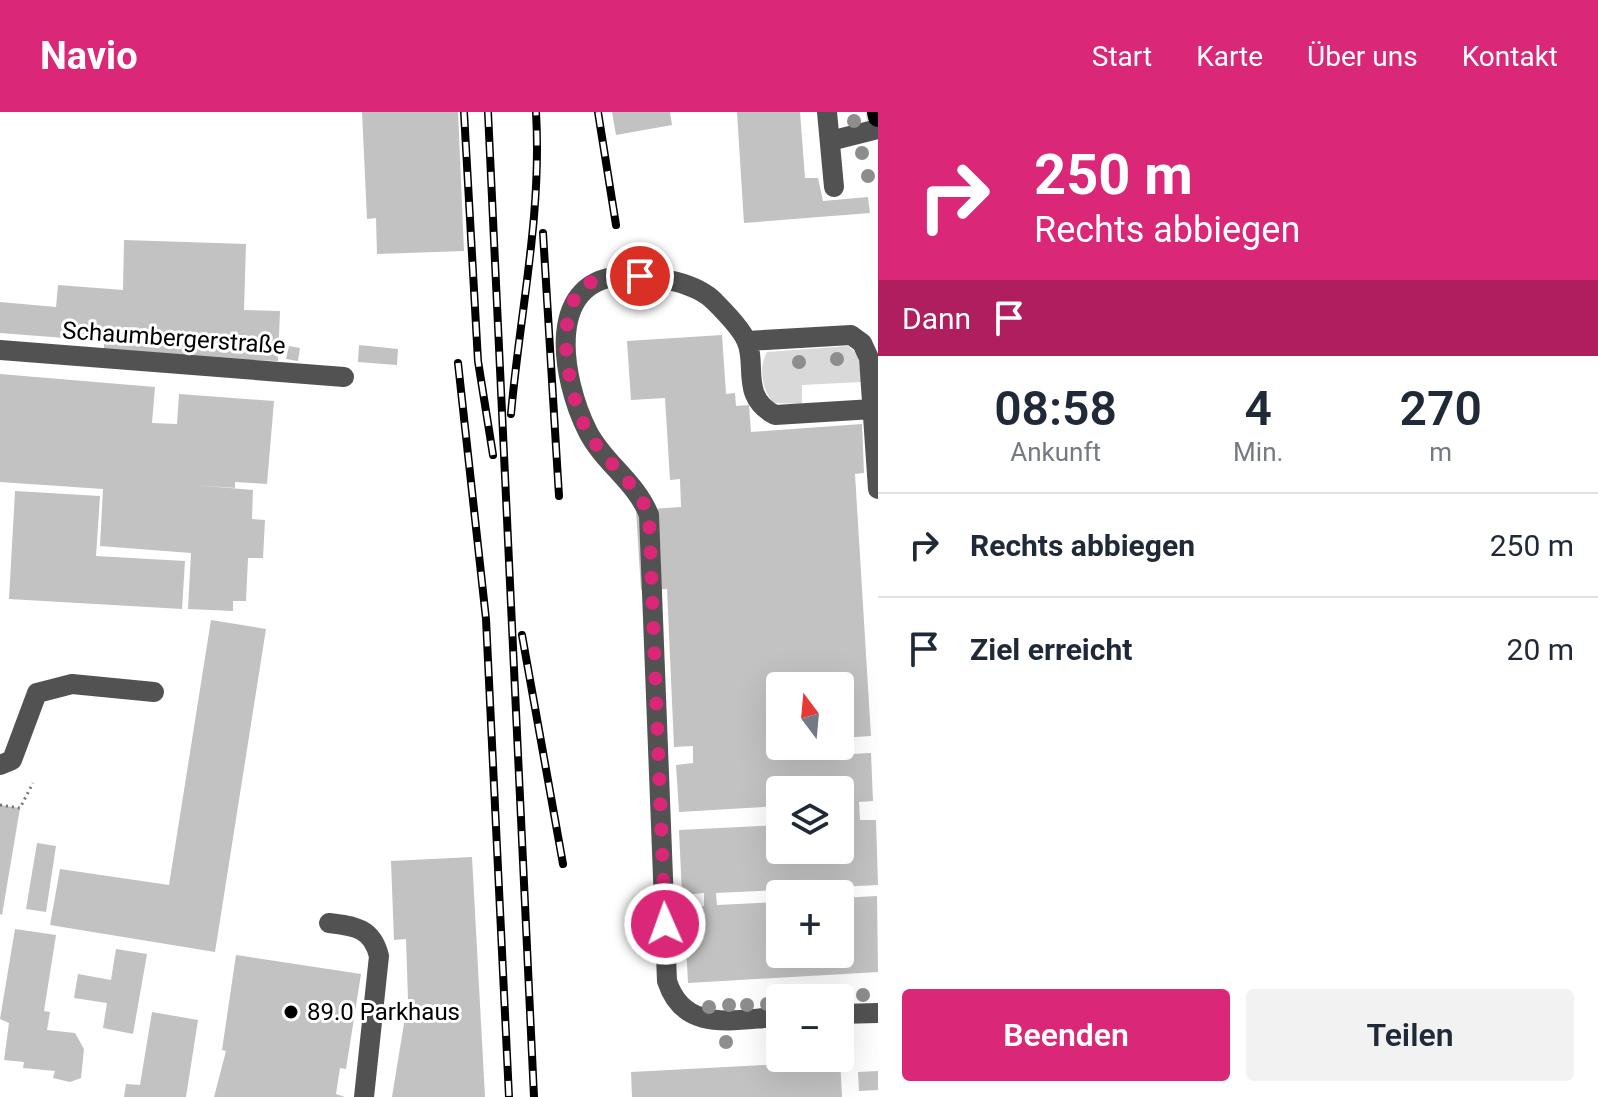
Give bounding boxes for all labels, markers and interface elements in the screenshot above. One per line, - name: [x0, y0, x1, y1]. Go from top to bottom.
- text: Navio: [40, 34, 138, 78]
- text: Start: [1092, 40, 1152, 73]
- text: Karte: [1196, 40, 1263, 73]
- text: Über uns: [1307, 40, 1418, 73]
- text: Kontakt: [1462, 40, 1558, 73]
- text: 250 m: [1034, 142, 1193, 208]
- icon: right: [902, 144, 1006, 248]
- text: Rechts abbiegen: [1034, 209, 1300, 251]
- pin: [606, 242, 674, 310]
- icon: arrive: [618, 254, 662, 298]
- icon: arrive: [987, 296, 1031, 340]
- text: Dann: [902, 301, 971, 336]
- street label: Schaumbergerstraße: [61, 316, 287, 360]
- text: 08:58: [994, 380, 1117, 437]
- text: 4: [1245, 380, 1272, 437]
- text: 270: [1400, 380, 1482, 437]
- text: Ankunft: [1010, 437, 1101, 467]
- text: Min.: [1233, 437, 1283, 467]
- text: m: [1429, 437, 1452, 467]
- icon: right: [902, 523, 946, 567]
- text: Rechts abbiegen: [970, 528, 1195, 563]
- text: 250 m: [1490, 528, 1574, 563]
- icon: arrive: [902, 627, 946, 671]
- text: Ziel erreicht: [970, 632, 1132, 667]
- text: 20 m: [1507, 632, 1574, 667]
- north arrow: [766, 672, 854, 760]
- map controls: [766, 672, 854, 1072]
- button: layers: [766, 776, 854, 864]
- button: +: [766, 880, 854, 968]
- position arrow: [623, 882, 707, 966]
- button: −: [766, 984, 854, 1072]
- button: Beenden: [902, 989, 1230, 1081]
- button: Teilen: [1246, 989, 1574, 1081]
- place label: 89.0 Parkhaus: [307, 998, 460, 1026]
- marker: 89.0 Parkhaus: [282, 1003, 300, 1021]

